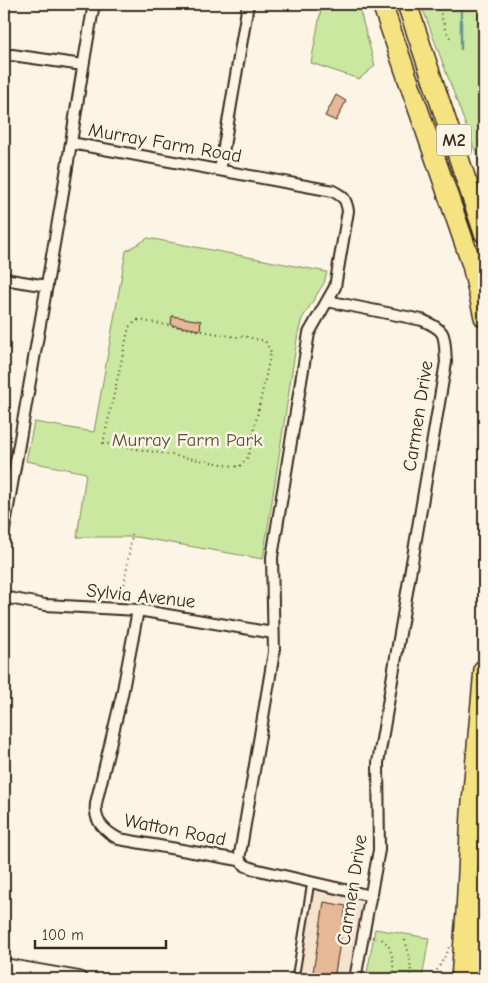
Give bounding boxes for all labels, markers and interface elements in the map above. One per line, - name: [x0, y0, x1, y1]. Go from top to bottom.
- street label: Murray Farm Road: [87, 119, 243, 167]
- road number: M2: [436, 124, 472, 156]
- street label: Carmen Drive: [398, 359, 438, 473]
- park label: Murray Farm Park: [112, 429, 263, 451]
- street label: Sylvia Avenue: [85, 579, 197, 613]
- street label: Watton Road: [122, 809, 228, 851]
- street label: Carmen Drive: [332, 833, 372, 947]
- scale bar: [35, 918, 166, 950]
- text: 100 m: [42, 926, 84, 944]

